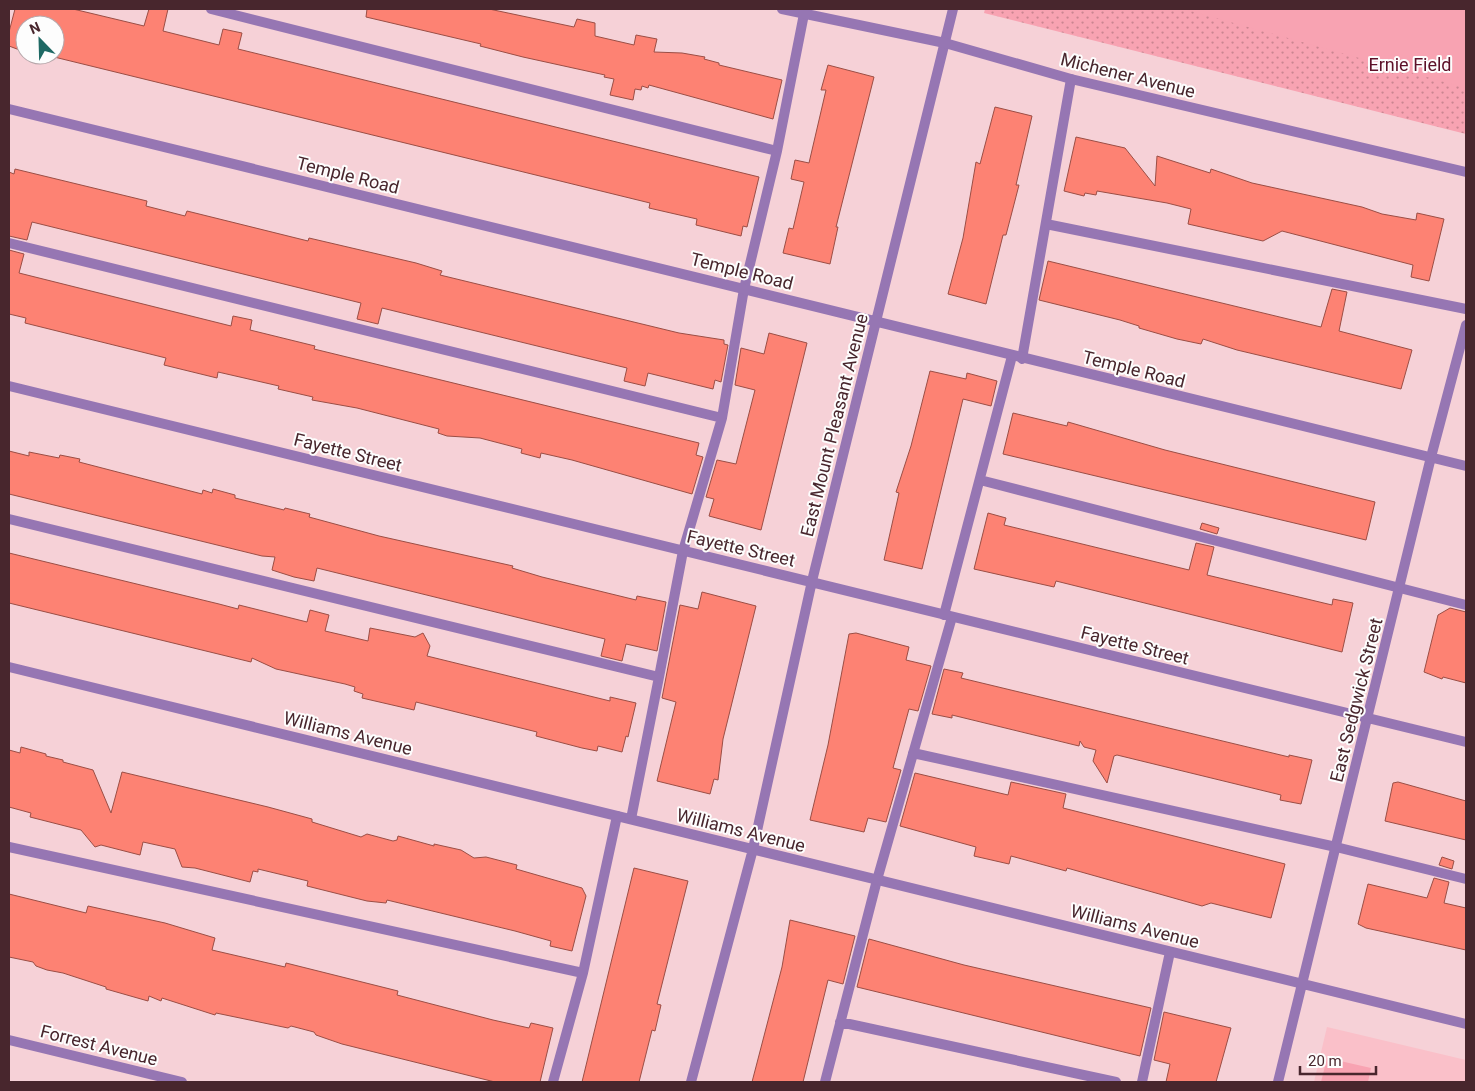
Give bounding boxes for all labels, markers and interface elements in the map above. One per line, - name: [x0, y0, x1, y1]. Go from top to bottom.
- north arrow: [15, 15, 65, 65]
- text: N: [27, 19, 43, 37]
- street label: Michener Avenue: [1059, 48, 1197, 102]
- park label: Ernie Field: [1368, 54, 1452, 75]
- street label: Temple Road: [295, 152, 401, 198]
- street label: Temple Road: [689, 248, 795, 294]
- street label: East Mount Pleasant Avenue: [796, 311, 872, 539]
- street label: Temple Road: [1081, 346, 1187, 392]
- street label: Fayette Street: [292, 428, 404, 476]
- street label: Fayette Street: [685, 525, 797, 571]
- street label: East Sedgwick Street: [1325, 616, 1387, 784]
- street label: Fayette Street: [1079, 621, 1191, 669]
- street label: Williams Avenue: [282, 707, 414, 759]
- street label: Williams Avenue: [675, 804, 807, 856]
- street label: Williams Avenue: [1069, 900, 1201, 952]
- street label: Forrest Avenue: [38, 1020, 160, 1070]
- scale bar: [1300, 1044, 1376, 1076]
- text: 20 m: [1308, 1052, 1342, 1070]

